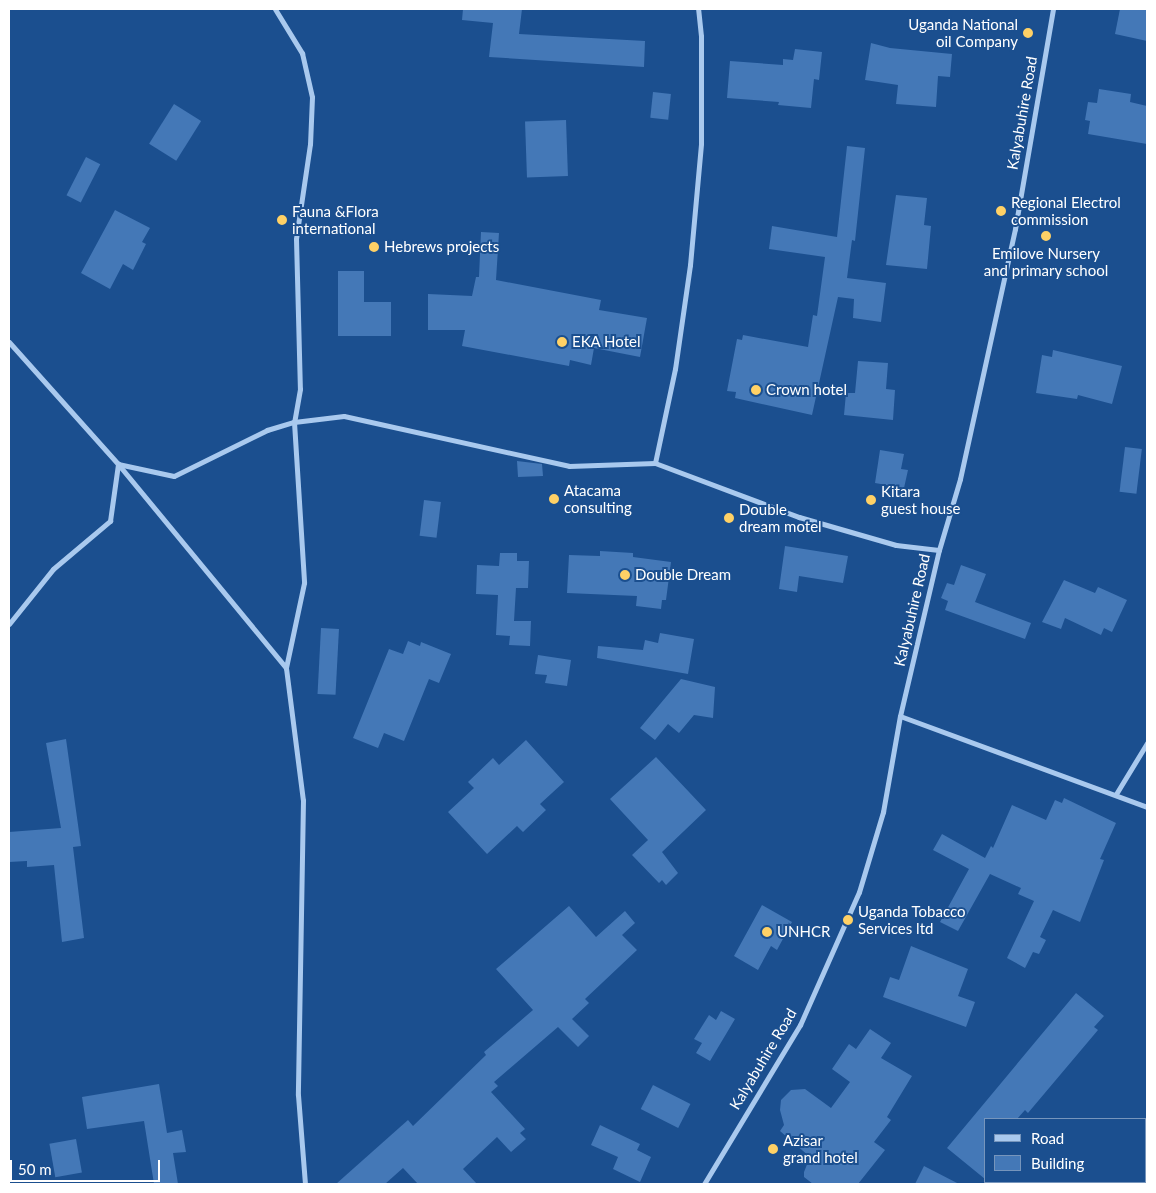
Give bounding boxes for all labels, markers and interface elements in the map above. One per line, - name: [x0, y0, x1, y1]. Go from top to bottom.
- place label: Uganda National oil Company: [908, 15, 1018, 50]
- marker: Uganda National oil Company: [1022, 27, 1034, 39]
- street label: Kalyabuhire Road: [1003, 55, 1041, 171]
- place label: Regional Electrol commission: [1011, 193, 1121, 228]
- place label: Fauna &Flora international: [292, 202, 379, 237]
- marker: Regional Electrol commission: [995, 205, 1007, 217]
- marker: Fauna &Flora international: [276, 214, 288, 226]
- marker: Emilove Nursery and primary school: [1040, 230, 1052, 242]
- place label: Hebrews projects: [384, 238, 499, 256]
- marker: Hebrews projects: [368, 241, 380, 253]
- place label: Emilove Nursery and primary school: [984, 244, 1108, 279]
- place label: EKA Hotel: [572, 333, 641, 351]
- marker: EKA Hotel: [556, 336, 568, 348]
- place label: Crown hotel: [766, 381, 847, 399]
- marker: Crown hotel: [750, 384, 762, 396]
- place label: Atacama consulting: [564, 481, 632, 516]
- place label: Kitara guest house: [881, 482, 960, 517]
- marker: Atacama consulting: [548, 493, 560, 505]
- marker: Kitara guest house: [865, 494, 877, 506]
- place label: Double dream motel: [739, 500, 822, 535]
- marker: Double dream motel: [723, 512, 735, 524]
- street label: Kalyabuhire Road: [890, 552, 934, 668]
- place label: Double Dream: [635, 566, 731, 584]
- marker: Double Dream: [619, 569, 631, 581]
- place label: Uganda Tobacco Services ltd: [858, 902, 966, 937]
- marker: Uganda Tobacco Services ltd: [842, 914, 854, 926]
- place label: UNHCR: [777, 923, 830, 941]
- marker: UNHCR: [761, 926, 773, 938]
- street label: Kalyabuhire Road: [726, 1005, 800, 1113]
- legend: [984, 1118, 1146, 1183]
- text: Road: [1031, 1129, 1064, 1147]
- place label: Azisar grand hotel: [783, 1131, 858, 1166]
- marker: Azisar grand hotel: [767, 1143, 779, 1155]
- scale bar: [12, 1150, 162, 1182]
- text: Building: [1031, 1154, 1084, 1172]
- text: 50 m: [18, 1160, 52, 1178]

